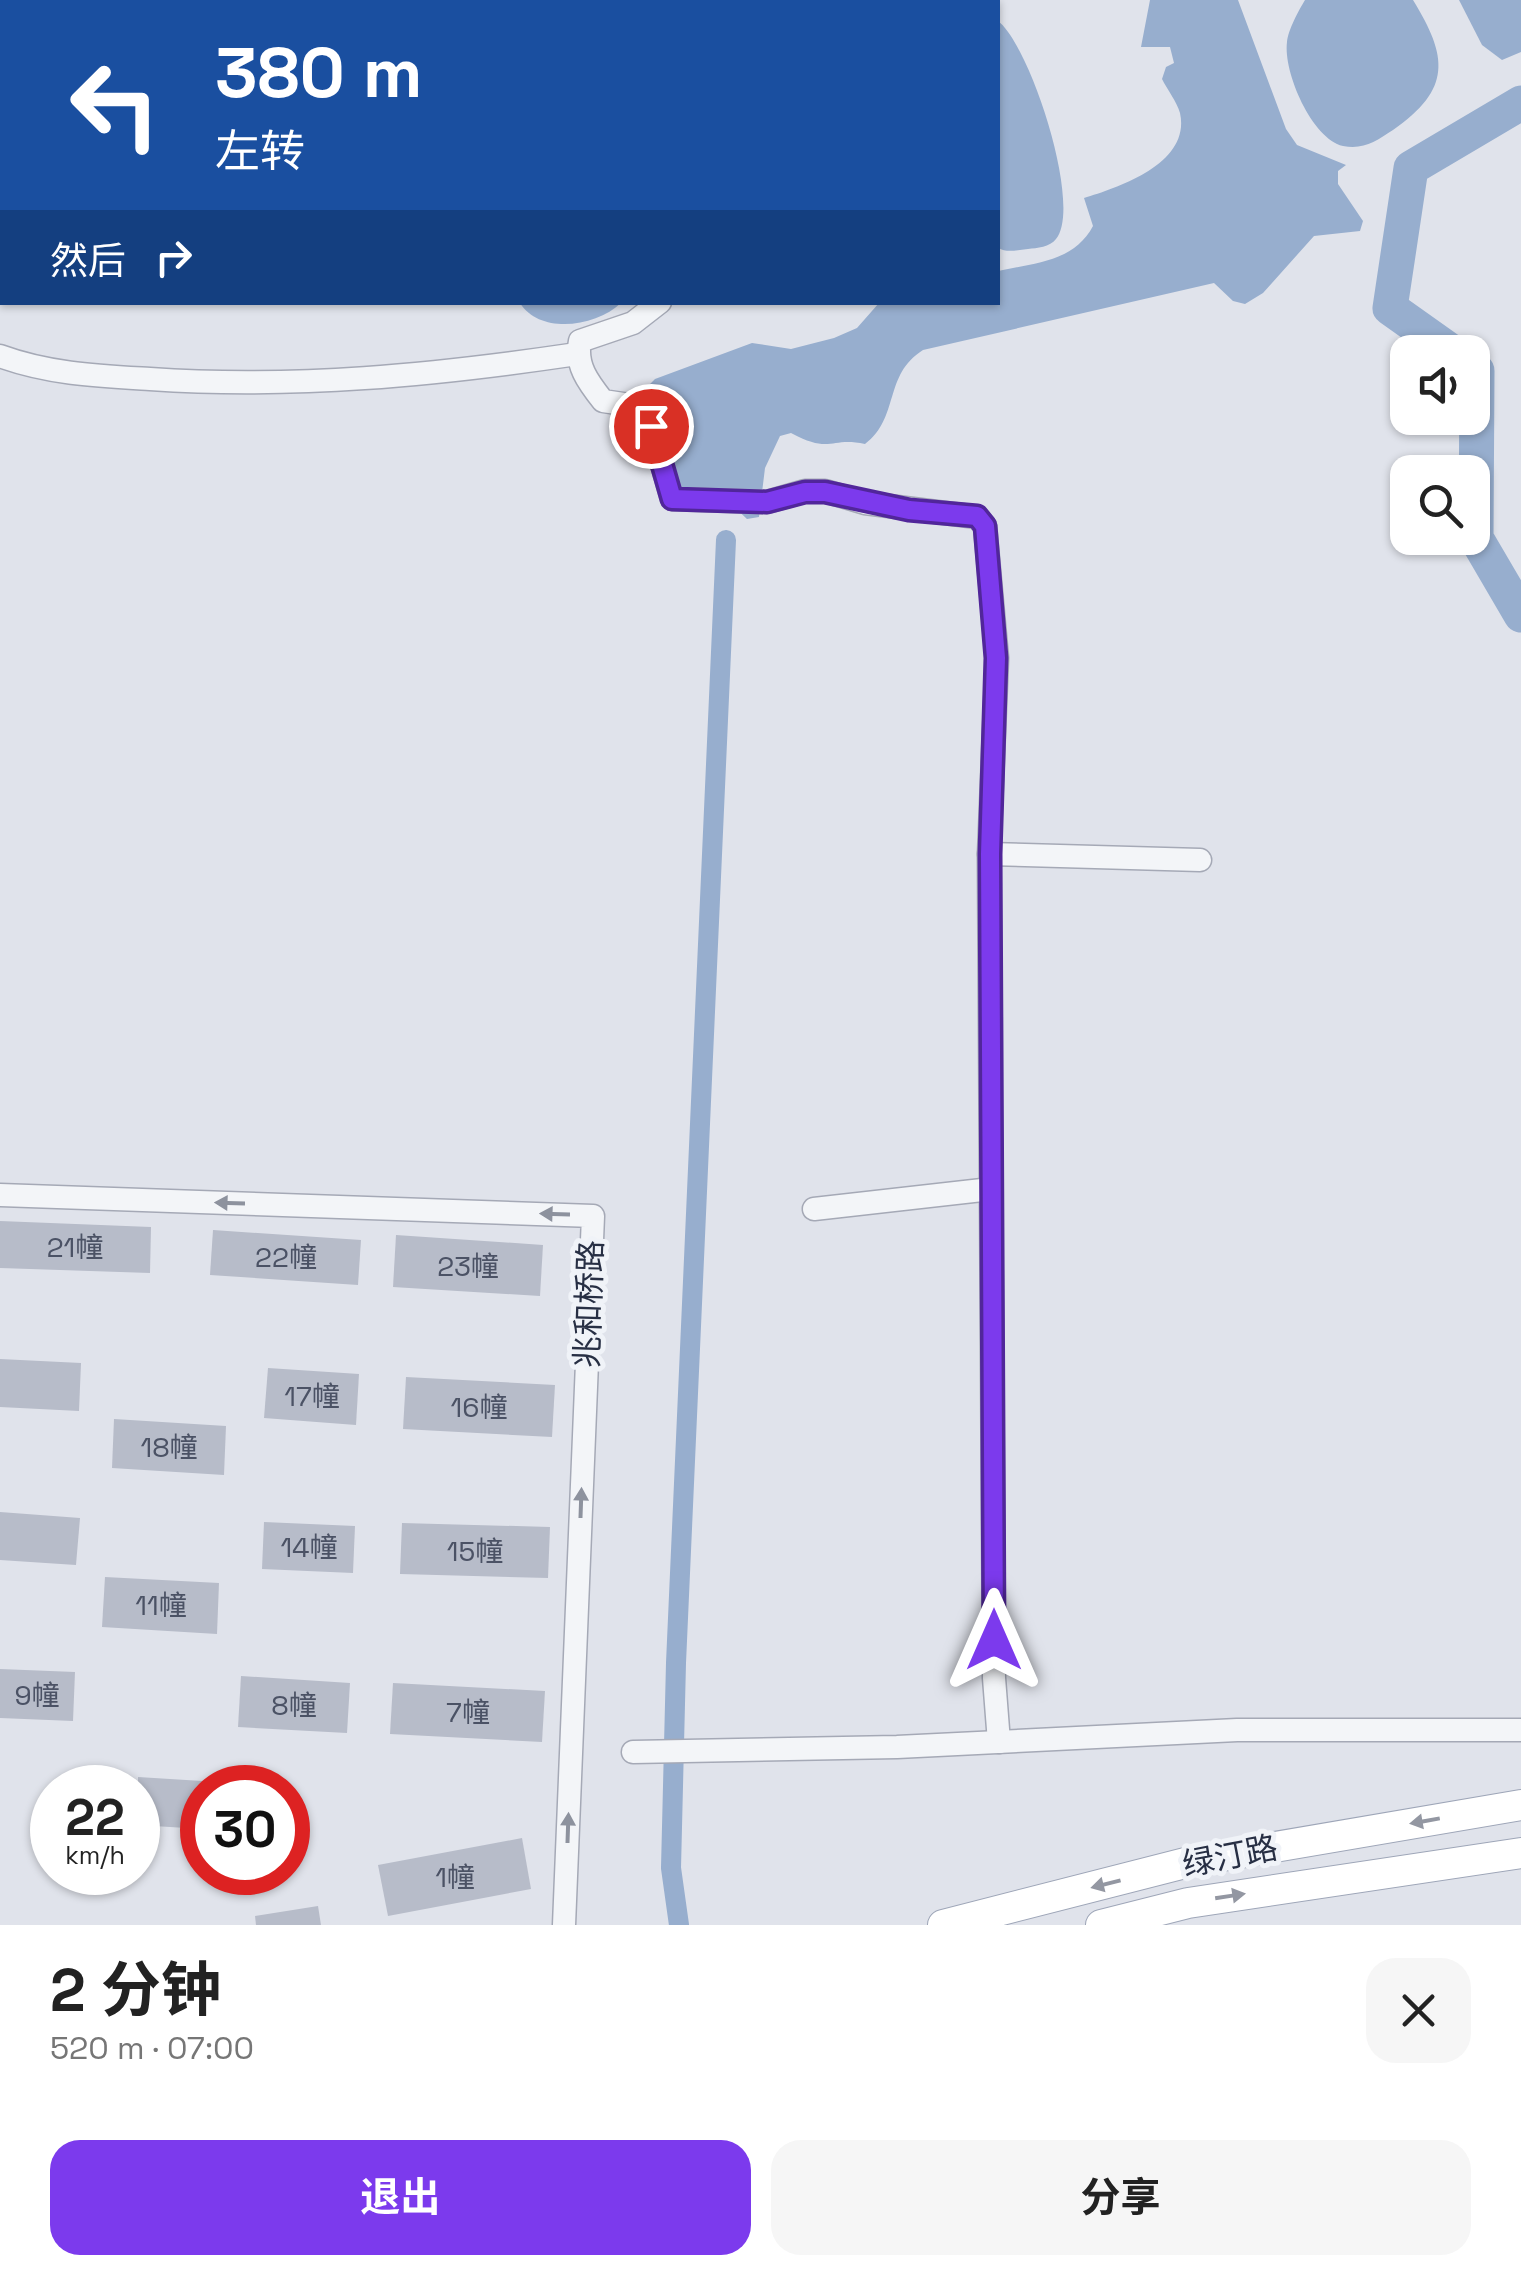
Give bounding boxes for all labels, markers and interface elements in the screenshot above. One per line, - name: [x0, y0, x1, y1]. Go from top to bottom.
- text: 380 m: [215, 28, 422, 117]
- icon: left: [50, 40, 180, 170]
- text: 左转: [215, 123, 305, 180]
- icon: right: [146, 230, 201, 285]
- text: 然后: [50, 237, 126, 285]
- map controls: [1390, 335, 1490, 555]
- button: sound: [1390, 335, 1490, 435]
- pin: [609, 384, 694, 469]
- icon: arrive: [624, 399, 679, 454]
- button: search: [1390, 455, 1490, 555]
- one-way arrow: [214, 1195, 246, 1211]
- one-way arrow: [539, 1206, 571, 1222]
- house number: 21幢: [47, 1229, 103, 1265]
- house number: 22幢: [255, 1239, 317, 1275]
- street label: 兆和桥路: [567, 1239, 611, 1369]
- house number: 23幢: [437, 1248, 499, 1284]
- house number: 17幢: [284, 1378, 340, 1414]
- house number: 16幢: [451, 1389, 507, 1425]
- house number: 18幢: [140, 1429, 198, 1465]
- one-way arrow: [573, 1486, 589, 1518]
- house number: 14幢: [280, 1529, 338, 1565]
- house number: 15幢: [447, 1533, 503, 1569]
- house number: 11幢: [135, 1587, 187, 1623]
- position arrow: [942, 1588, 1046, 1692]
- house number: 9幢: [14, 1677, 60, 1713]
- house number: 8幢: [271, 1687, 317, 1723]
- house number: 7幢: [446, 1694, 490, 1730]
- speed limit sign: 30: [180, 1765, 310, 1895]
- text: 22: [65, 1786, 125, 1850]
- one-way arrow: [561, 1811, 577, 1843]
- one-way arrow: [1409, 1814, 1440, 1829]
- street label: 绿汀路: [1179, 1827, 1281, 1885]
- text: km/h: [65, 1839, 125, 1871]
- house number: 1幢: [435, 1859, 475, 1895]
- one-way arrow: [1090, 1876, 1121, 1892]
- one-way arrow: [1215, 1888, 1247, 1904]
- text: 2 分钟: [50, 1952, 221, 2029]
- button: close: [1366, 1958, 1471, 2063]
- text: 520 m · 07:00: [50, 2028, 254, 2068]
- button: 退出: [50, 2140, 751, 2255]
- button: 分享: [771, 2140, 1471, 2255]

